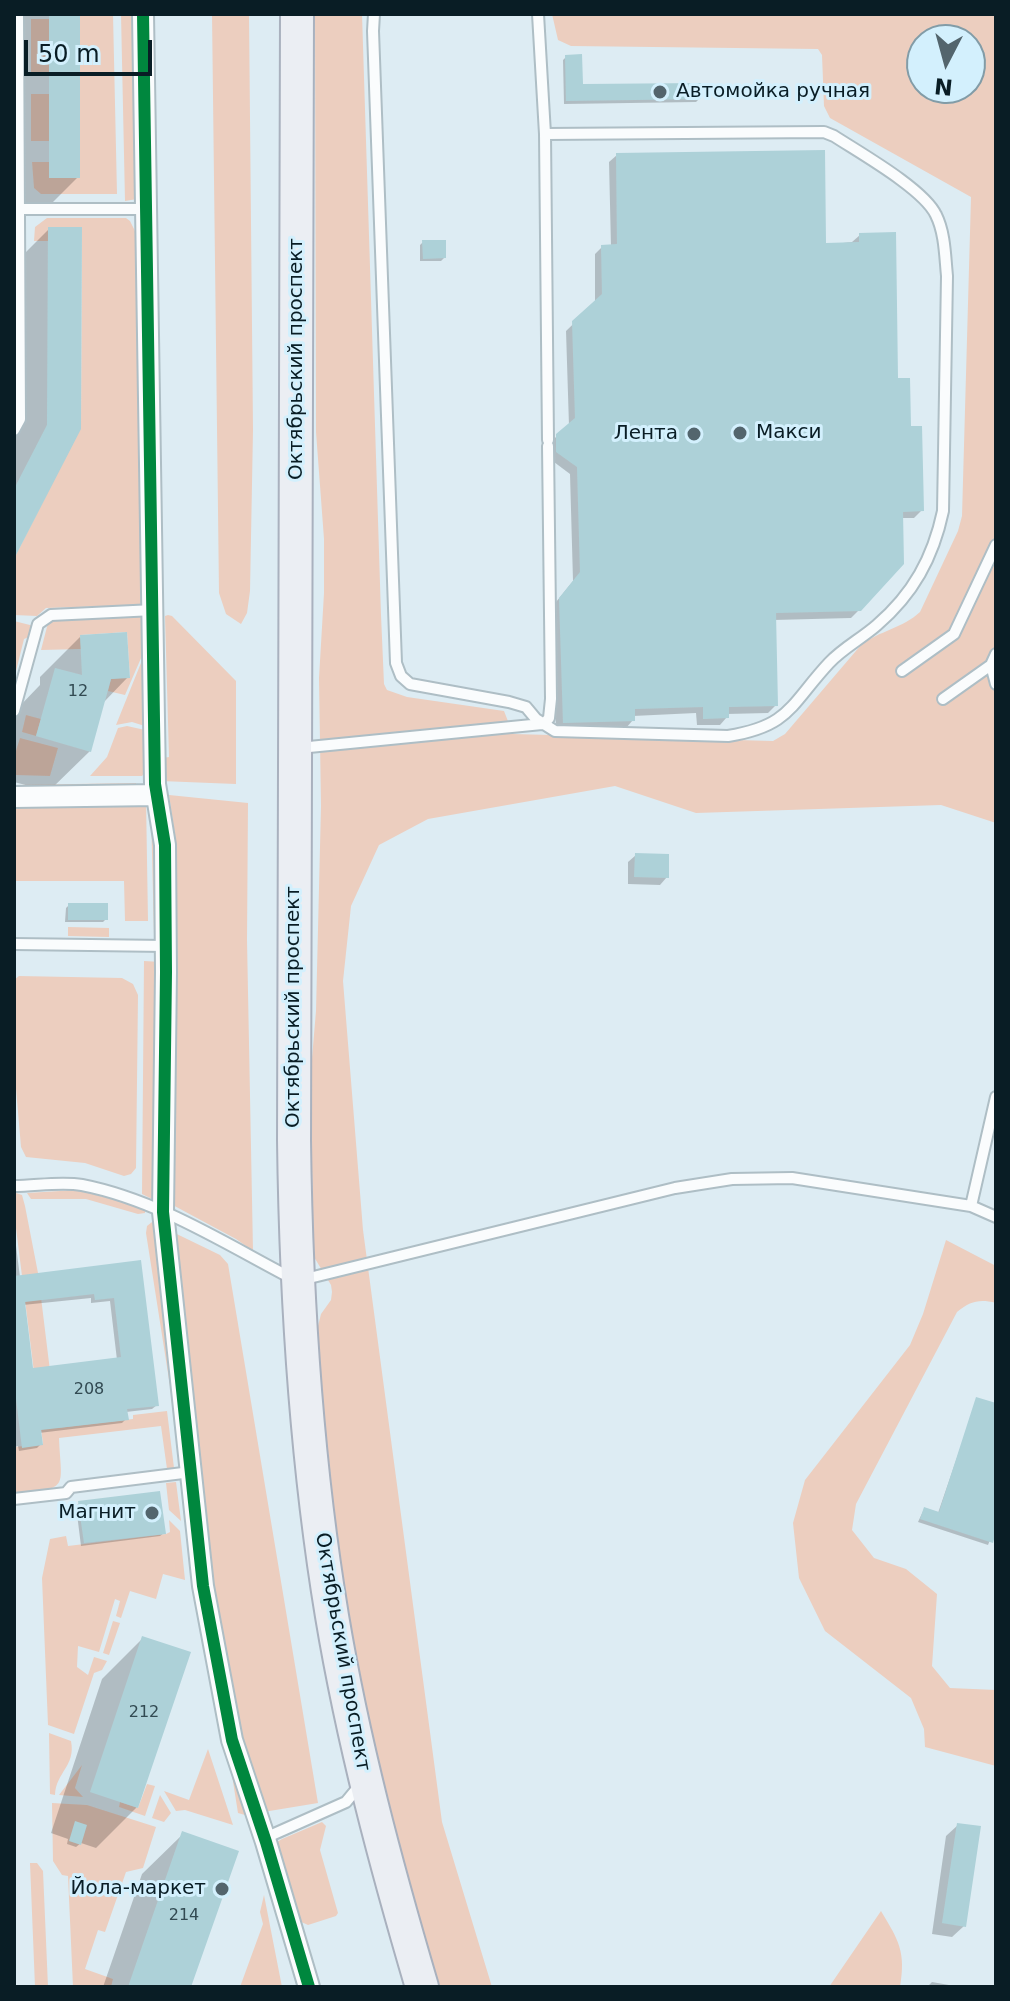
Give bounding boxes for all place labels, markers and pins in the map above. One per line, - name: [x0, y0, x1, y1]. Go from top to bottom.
- place label: Автомойка ручная: [676, 80, 870, 104]
- marker: Автомойка ручная: [651, 83, 669, 101]
- place label: Макси: [756, 421, 822, 445]
- place label: Лента: [614, 422, 678, 446]
- marker: Макси: [731, 424, 749, 442]
- marker: Лента: [685, 425, 703, 443]
- place label: Магнит: [58, 1501, 136, 1525]
- marker: Магнит: [143, 1504, 161, 1522]
- place label: Йола-маркет: [70, 1877, 206, 1901]
- marker: Йола-маркет: [213, 1880, 231, 1898]

